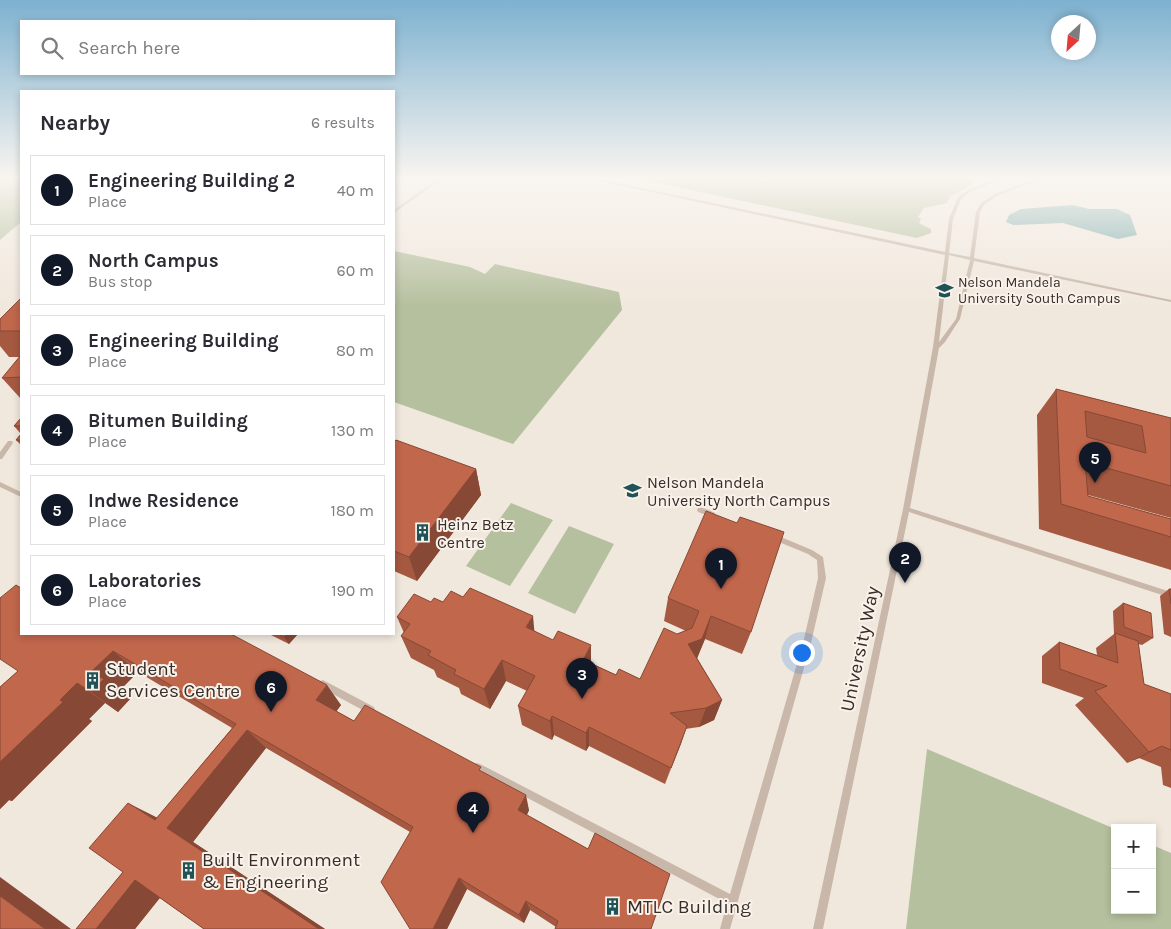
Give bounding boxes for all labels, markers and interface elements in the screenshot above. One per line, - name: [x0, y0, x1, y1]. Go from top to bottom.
- north arrow: [1051, 15, 1096, 60]
- search box: [20, 20, 395, 75]
- icon: search: [38, 34, 66, 62]
- text: Search here: [78, 37, 180, 59]
- text: Nearby: [40, 111, 110, 135]
- text: 6 results: [311, 113, 375, 132]
- text: Engineering Building 2: [88, 170, 295, 192]
- text: 1: [54, 181, 60, 200]
- text: 40 m: [337, 181, 374, 200]
- text: Place: [88, 192, 127, 211]
- text: North Campus: [88, 250, 219, 272]
- text: 2: [52, 261, 62, 280]
- text: 60 m: [337, 261, 374, 280]
- text: Bus stop: [88, 272, 152, 291]
- place label: Nelson Mandela University South Campus: [958, 274, 1121, 307]
- school or university icon: Nelson Mandela University South Campus: [934, 280, 954, 300]
- text: Engineering Building: [88, 330, 279, 352]
- text: 3: [52, 341, 62, 360]
- text: 80 m: [336, 341, 374, 360]
- text: Place: [88, 352, 127, 371]
- text: Bitumen Building: [88, 410, 248, 432]
- text: 4: [52, 421, 62, 440]
- text: 130 m: [331, 421, 374, 440]
- text: Place: [88, 432, 127, 451]
- pin: 5: [1079, 442, 1111, 483]
- place label: Nelson Mandela University North Campus: [647, 473, 830, 510]
- school or university icon: Nelson Mandela University North Campus: [623, 481, 643, 501]
- text: Indwe Residence: [88, 490, 239, 512]
- text: 5: [52, 501, 62, 520]
- text: 180 m: [331, 501, 374, 520]
- text: Place: [88, 512, 127, 531]
- place label: Heinz Betz Centre: [437, 515, 514, 552]
- building icon: Heinz Betz Centre: [413, 523, 433, 543]
- pin: 2: [889, 542, 921, 583]
- pin: 1: [705, 548, 737, 589]
- text: Laboratories: [88, 570, 202, 592]
- text: 6: [52, 581, 62, 600]
- text: 190 m: [331, 581, 374, 600]
- street label: University Way: [836, 584, 884, 714]
- text: Place: [88, 592, 127, 611]
- your location: [789, 640, 815, 666]
- place label: Student Services Centre: [106, 658, 240, 702]
- pin: 3: [566, 658, 598, 699]
- building icon: Student Services Centre: [82, 670, 102, 690]
- pin: 6: [255, 671, 287, 712]
- pin: 4: [457, 792, 489, 833]
- map controls: [1111, 824, 1156, 914]
- button: +: [1111, 824, 1156, 869]
- place label: Built Environment & Engineering: [202, 849, 360, 893]
- building icon: Built Environment & Engineering: [178, 861, 198, 881]
- button: −: [1111, 869, 1156, 914]
- place label: MTLC Building: [627, 896, 751, 918]
- building icon: MTLC Building: [603, 897, 623, 917]

